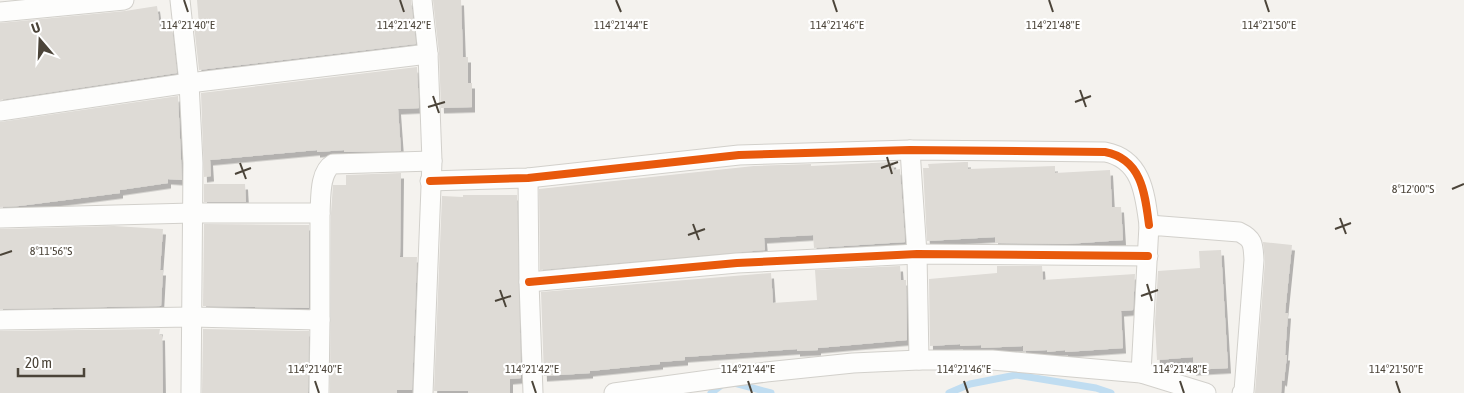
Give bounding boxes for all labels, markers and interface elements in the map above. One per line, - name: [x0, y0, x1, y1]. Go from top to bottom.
- north arrow: [15, 15, 65, 65]
- text: 114°21'40"E: [161, 18, 215, 32]
- text: 114°21'42"E: [377, 18, 431, 32]
- text: 114°21'44"E: [594, 18, 648, 32]
- text: 114°21'46"E: [810, 18, 864, 32]
- text: 114°21'48"E: [1026, 18, 1080, 32]
- text: 114°21'50"E: [1242, 18, 1296, 32]
- text: U: [29, 19, 42, 37]
- text: 8°12'00"S: [1392, 182, 1434, 196]
- text: 8°11'56"S: [30, 244, 72, 258]
- scale bar: [18, 346, 84, 378]
- text: 20 m: [25, 354, 52, 371]
- text: 114°21'40"E: [288, 362, 342, 376]
- text: 114°21'42"E: [505, 362, 559, 376]
- text: 114°21'44"E: [721, 362, 775, 376]
- text: 114°21'46"E: [937, 362, 991, 376]
- text: 114°21'48"E: [1153, 362, 1207, 376]
- text: 114°21'50"E: [1369, 362, 1423, 376]

